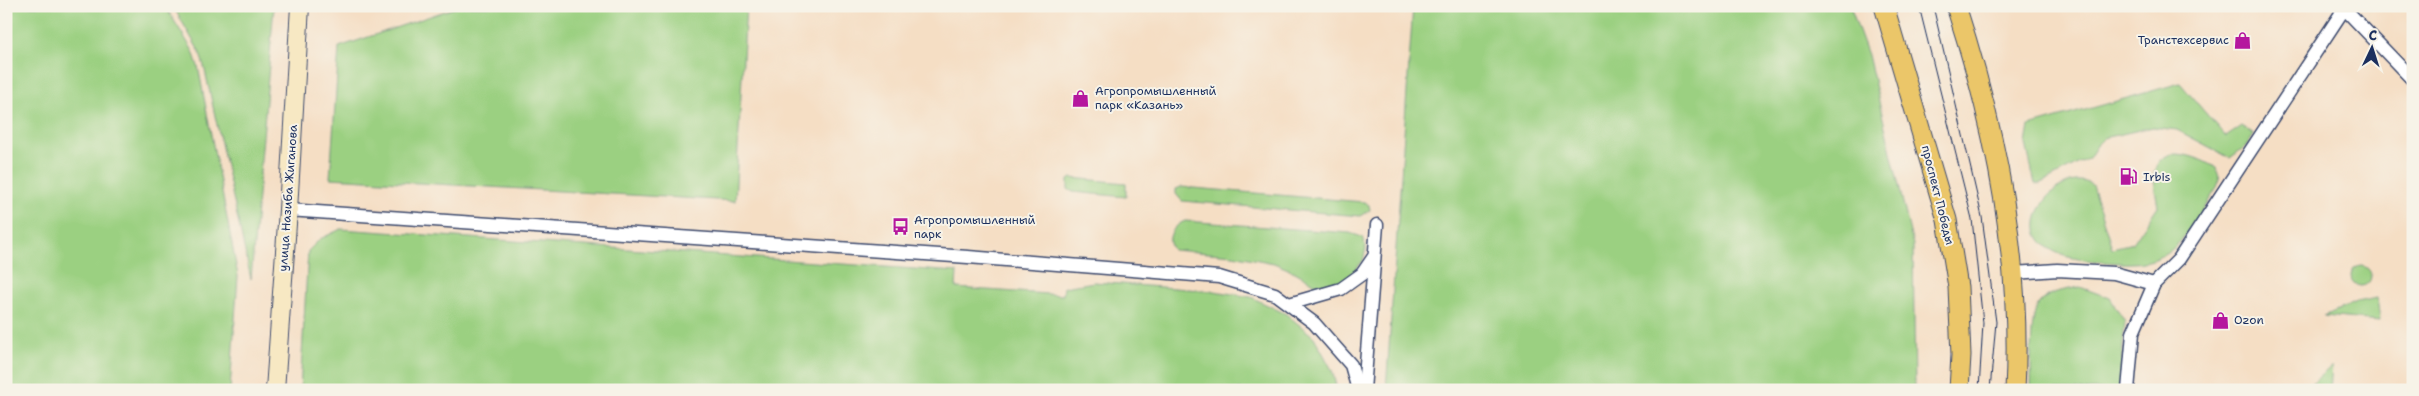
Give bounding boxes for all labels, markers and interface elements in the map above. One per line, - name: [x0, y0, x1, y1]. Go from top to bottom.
- north arrow: [2346, 22, 2396, 72]
- text: С: [2368, 26, 2378, 44]
- shop icon: Транстехсервис: [2233, 30, 2253, 50]
- place label: Транстехсервис: [2138, 32, 2229, 48]
- place label: Агропромышленный парк «Казань»: [1095, 83, 1217, 113]
- shop icon: Агропромышленный парк «Казань»: [1071, 88, 1091, 108]
- street label: улица Назиба Жиганова: [275, 123, 301, 272]
- street label: проспект Победы: [1918, 144, 1958, 246]
- fuel station icon: Irbis: [2119, 167, 2139, 187]
- place label: Irbis: [2143, 169, 2171, 185]
- place label: Агропромышленный парк: [914, 212, 1036, 242]
- bus stop icon: Агропромышленный парк: [890, 217, 910, 237]
- shop icon: Ozon: [2210, 310, 2230, 330]
- place label: Ozon: [2234, 312, 2264, 328]

